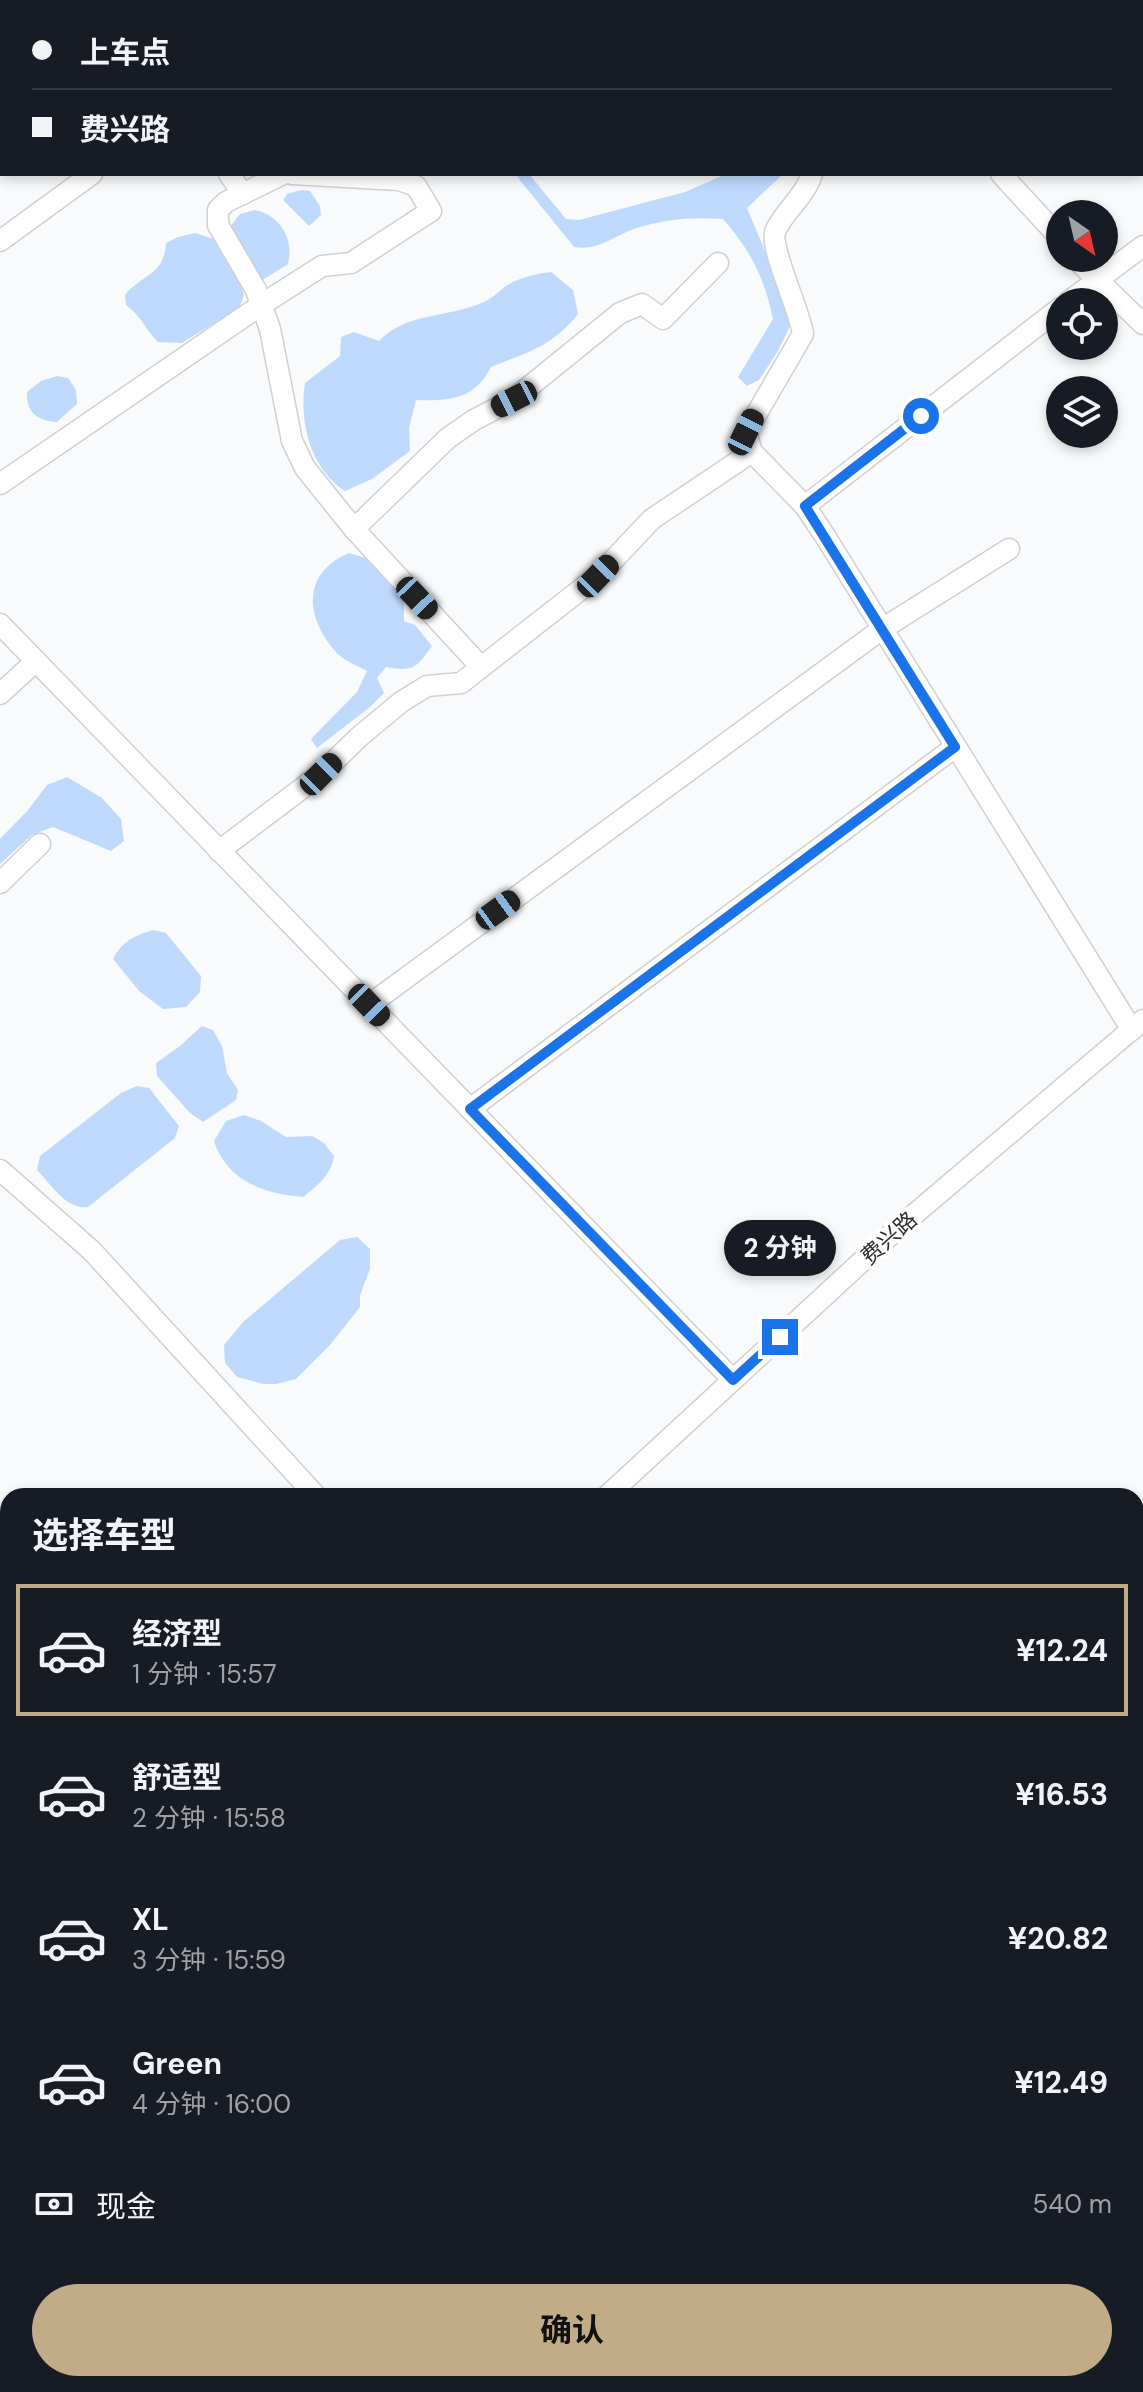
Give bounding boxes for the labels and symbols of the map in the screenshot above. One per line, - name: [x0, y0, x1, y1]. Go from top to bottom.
- north arrow: [1046, 200, 1118, 272]
- car: [487, 377, 541, 421]
- route start: [903, 398, 939, 434]
- car: [725, 405, 767, 459]
- car: [573, 550, 623, 602]
- car: [392, 572, 442, 624]
- car: [296, 749, 346, 799]
- car: [472, 886, 524, 934]
- car: [344, 979, 394, 1031]
- street label: 费兴路: [855, 1205, 923, 1271]
- callout: 2 分钟: [724, 1221, 836, 1277]
- route end: [762, 1319, 798, 1355]

